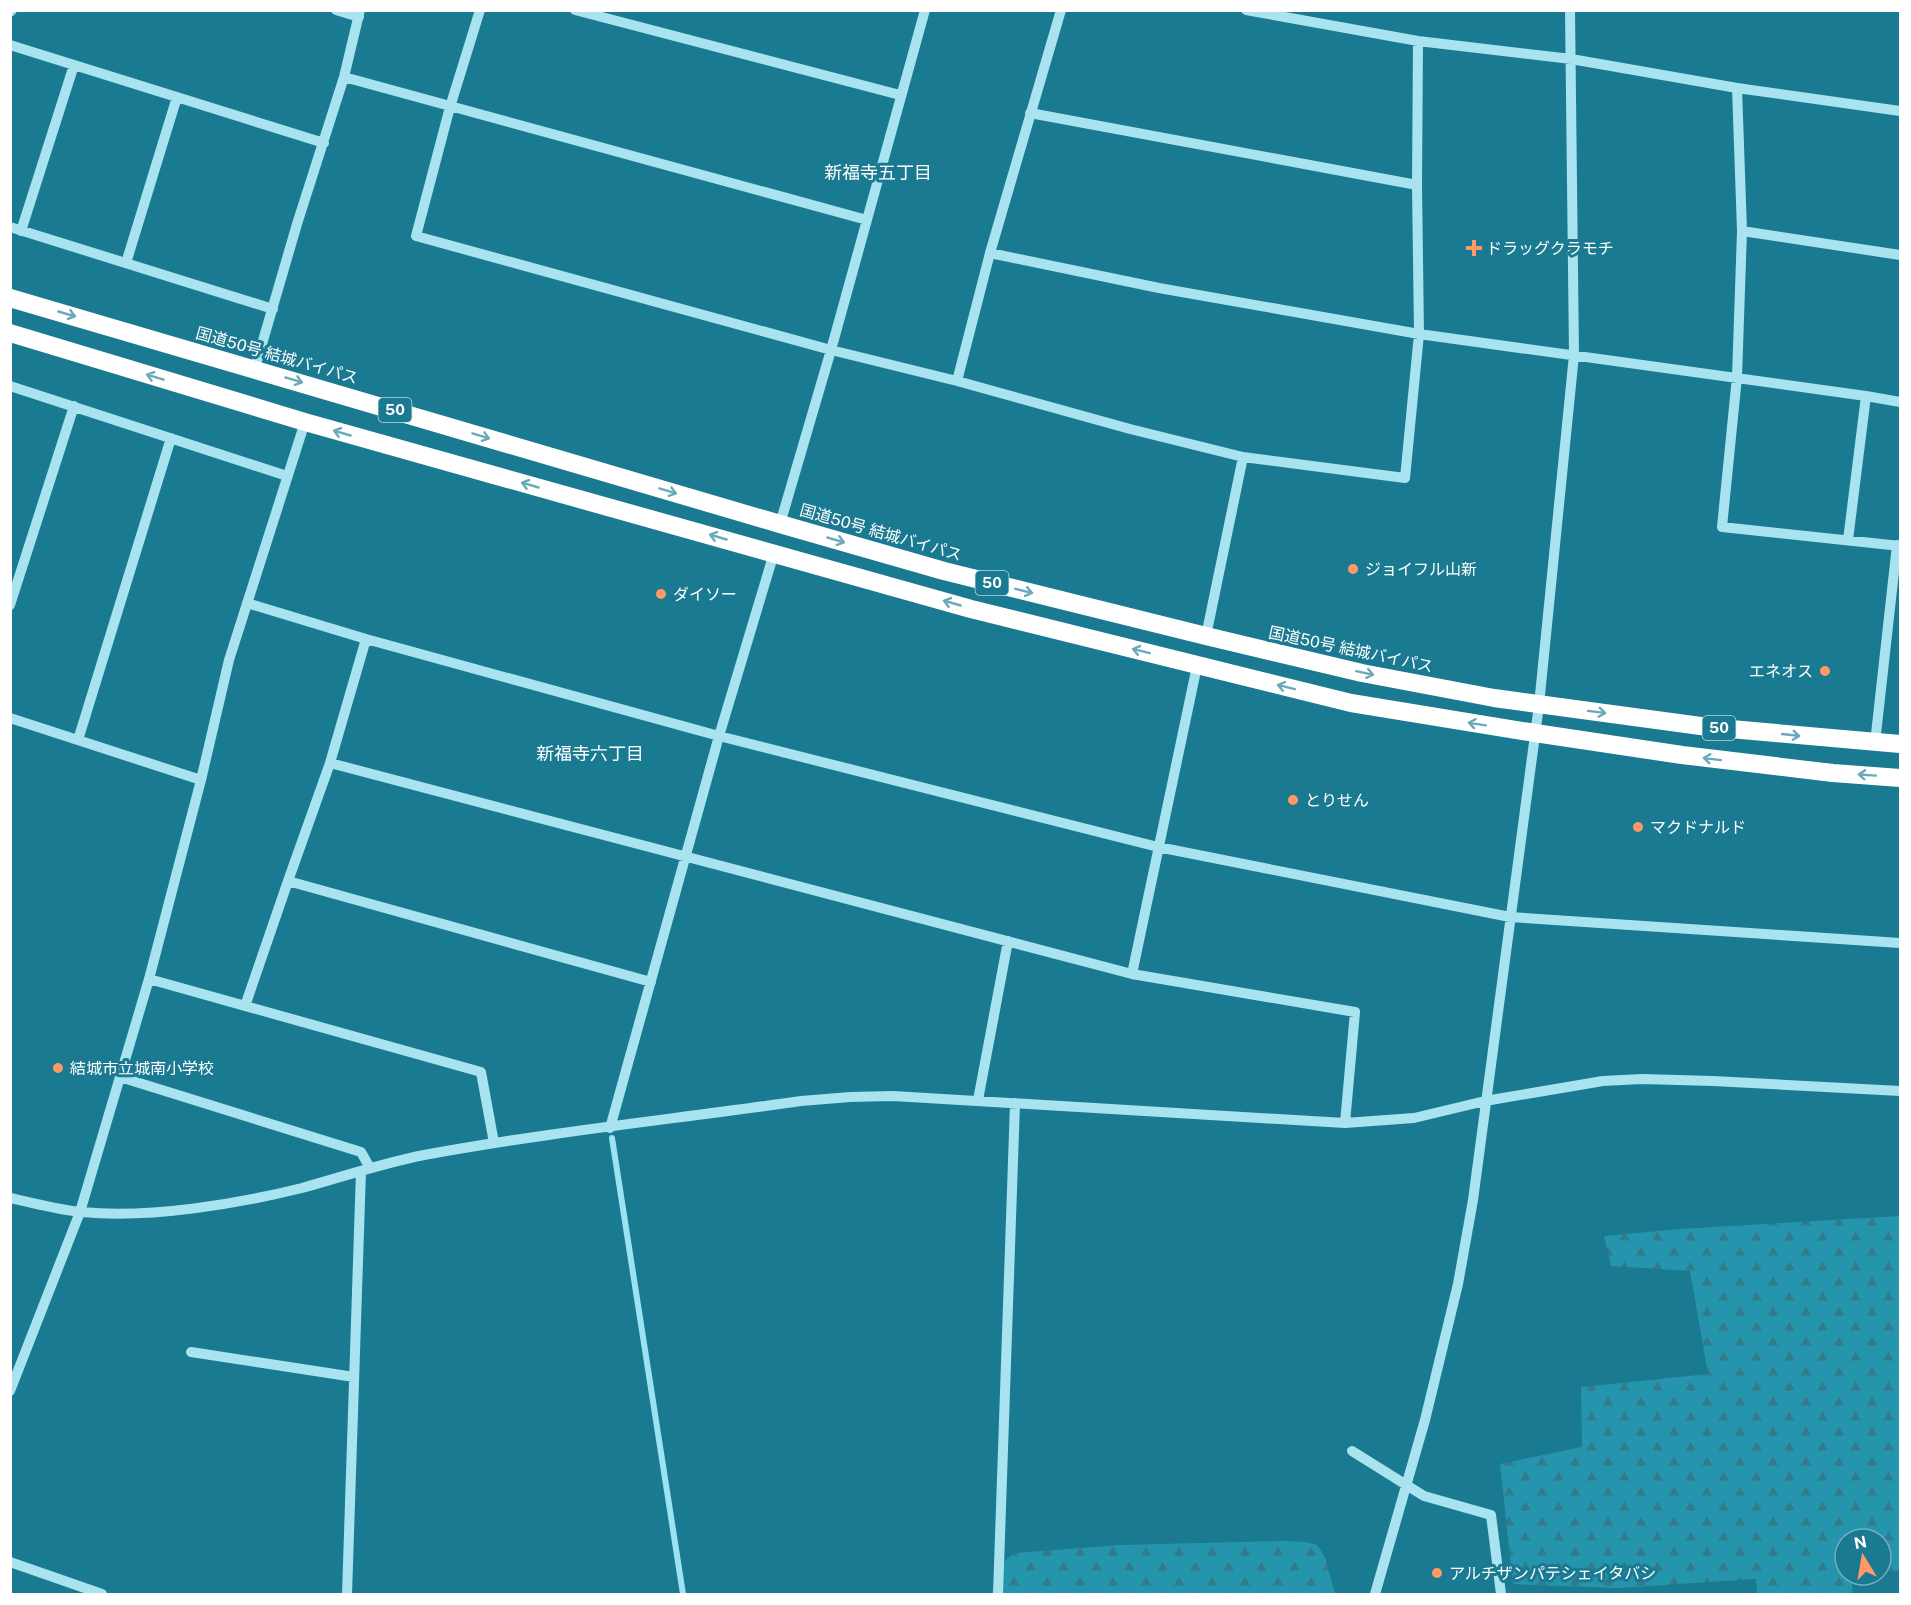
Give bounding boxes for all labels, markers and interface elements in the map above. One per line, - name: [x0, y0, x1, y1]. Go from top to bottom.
- district label: 新福寺五丁目: [824, 162, 932, 183]
- place label: ドラッグクラモチ: [1486, 239, 1614, 258]
- marker: ドラッグクラモチ: [1467, 241, 1481, 255]
- one-way arrow: [57, 309, 76, 320]
- street label: 国道50号 結城バイパス: [194, 323, 360, 388]
- one-way arrow: [146, 371, 165, 382]
- one-way arrow: [284, 375, 303, 386]
- road number: 50: [378, 398, 412, 422]
- one-way arrow: [333, 426, 352, 438]
- one-way arrow: [471, 431, 490, 442]
- one-way arrow: [521, 479, 540, 490]
- one-way arrow: [658, 486, 677, 497]
- street label: 国道50号 結城バイパス: [798, 500, 964, 565]
- one-way arrow: [709, 531, 728, 543]
- one-way arrow: [826, 535, 845, 546]
- place label: ジョイフル山新: [1365, 560, 1477, 579]
- marker: ジョイフル山新: [1346, 562, 1360, 576]
- road number: 50: [976, 571, 1008, 595]
- place label: ダイソー: [673, 585, 737, 604]
- one-way arrow: [1014, 585, 1033, 597]
- marker: ダイソー: [654, 587, 668, 601]
- one-way arrow: [943, 597, 962, 609]
- street label: 国道50号 結城バイパス: [1267, 623, 1435, 676]
- one-way arrow: [1132, 645, 1151, 657]
- place label: エネオス: [1749, 662, 1813, 681]
- marker: エネオス: [1818, 664, 1832, 678]
- one-way arrow: [1356, 668, 1375, 680]
- one-way arrow: [1277, 681, 1296, 693]
- one-way arrow: [1586, 707, 1606, 718]
- road number: 50: [1702, 716, 1736, 740]
- one-way arrow: [1468, 718, 1488, 729]
- one-way arrow: [1780, 730, 1800, 741]
- district label: 新福寺六丁目: [536, 743, 644, 764]
- one-way arrow: [1703, 753, 1723, 764]
- one-way arrow: [1857, 770, 1877, 781]
- place label: とりせん: [1305, 791, 1369, 810]
- marker: とりせん: [1286, 793, 1300, 807]
- place label: マクドナルド: [1650, 818, 1746, 837]
- marker: マクドナルド: [1631, 820, 1645, 834]
- place label: 結城市立城南小学校: [70, 1059, 214, 1078]
- marker: 結城市立城南小学校: [51, 1061, 65, 1075]
- north arrow: [1833, 1527, 1893, 1587]
- text: N: [1852, 1532, 1868, 1553]
- place label: アルチザンパテシェイタバシ: [1449, 1564, 1656, 1583]
- marker: アルチザンパテシェイタバシ: [1430, 1566, 1444, 1580]

